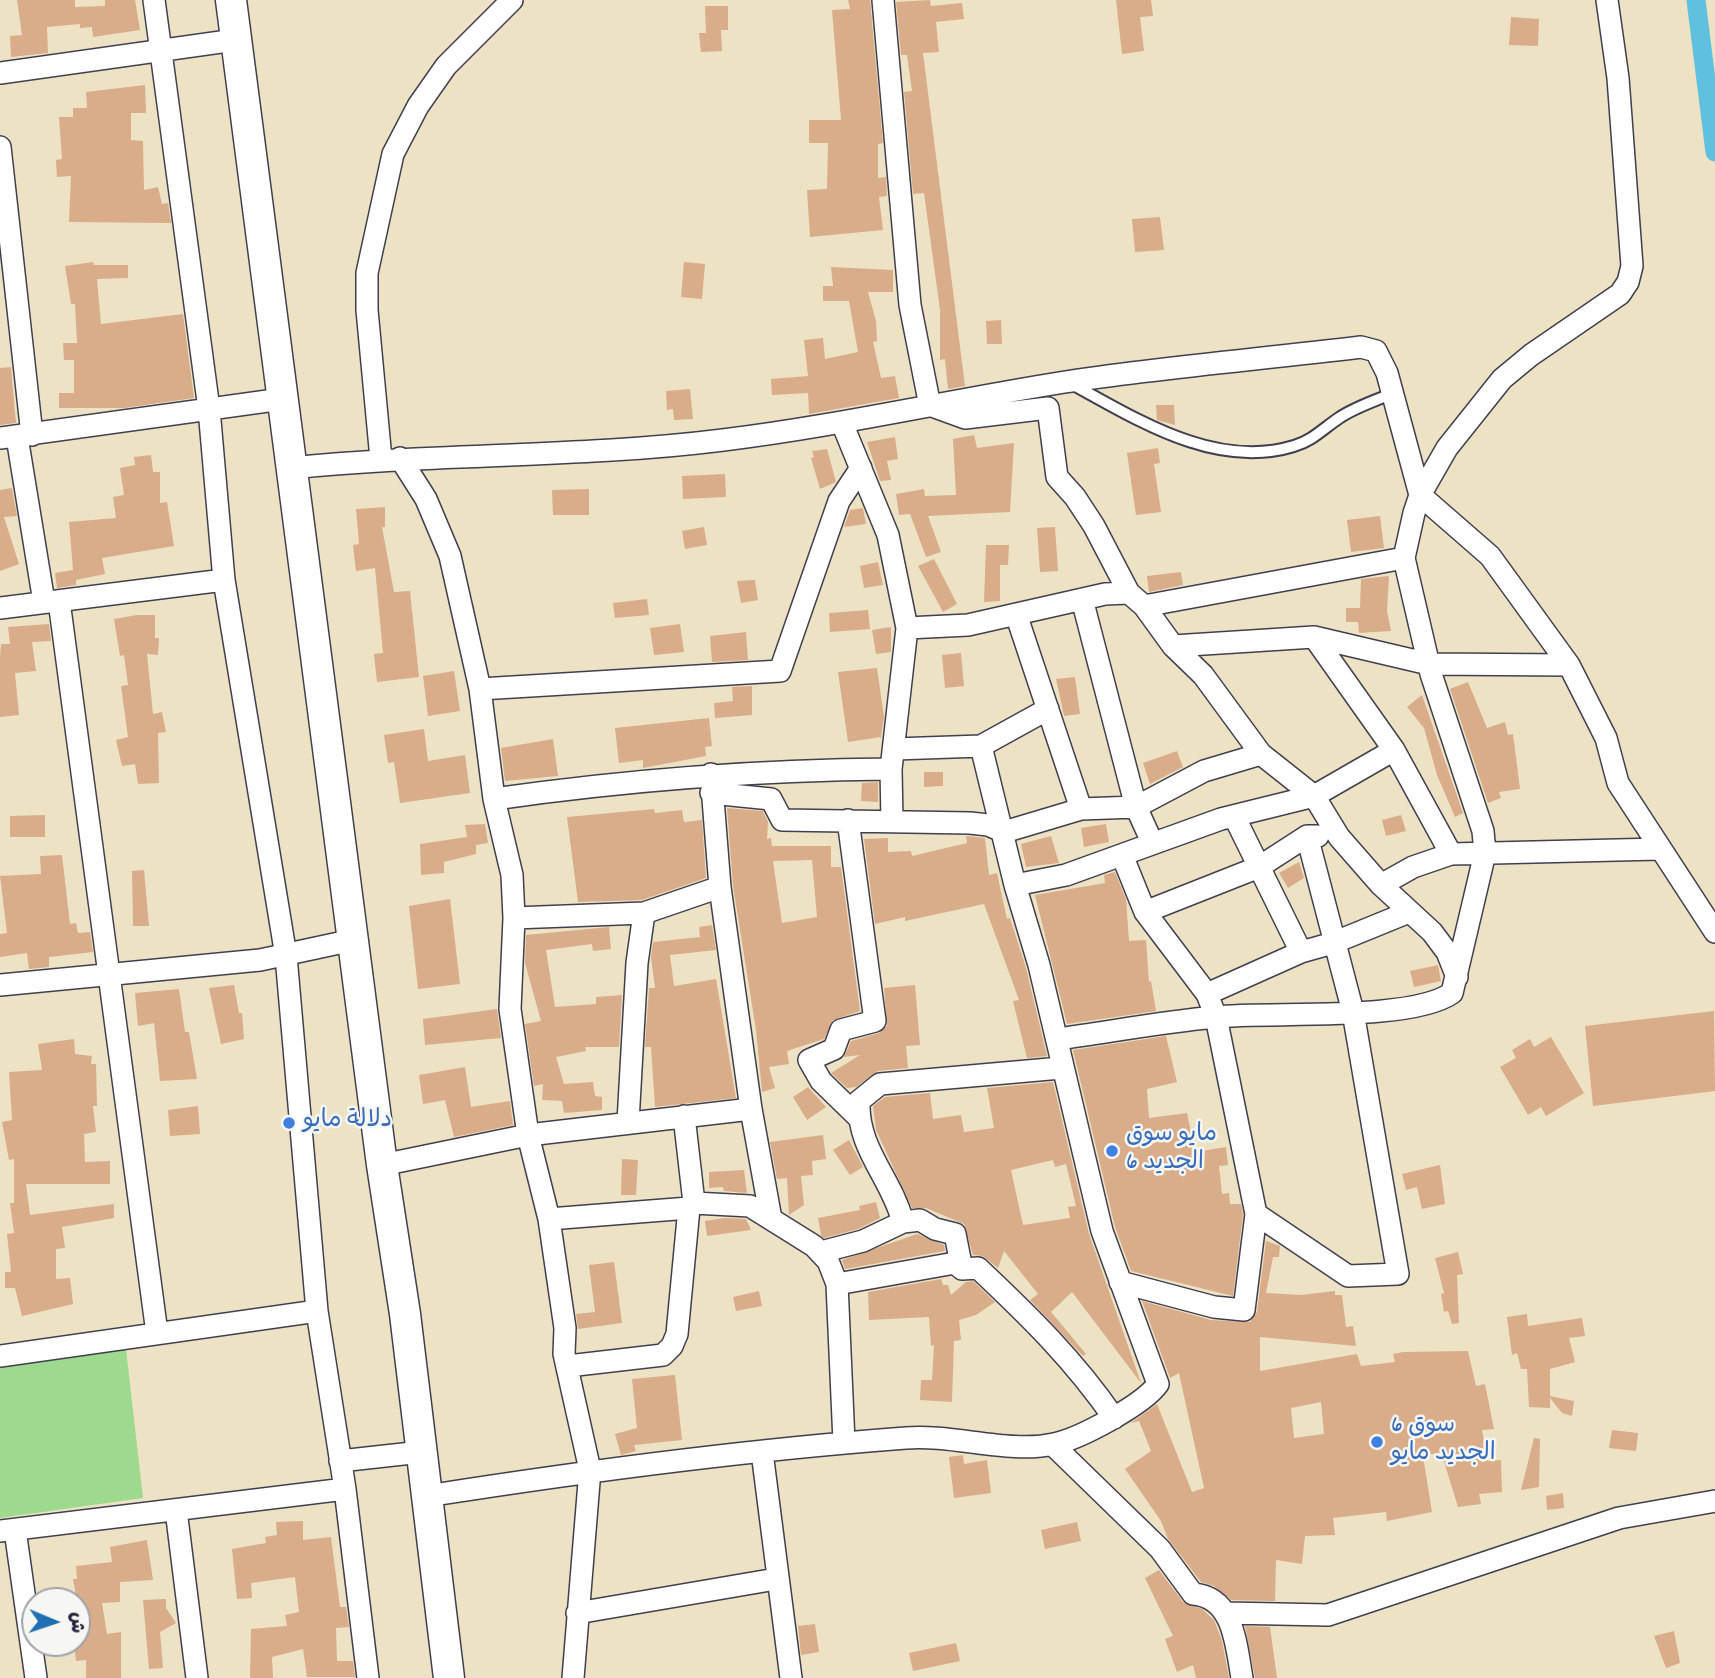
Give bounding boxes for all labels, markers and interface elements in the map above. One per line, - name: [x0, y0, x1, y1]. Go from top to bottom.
- place label: دلالة مايو: [303, 1109, 392, 1137]
- marker: دلالة مايو: [281, 1115, 297, 1131]
- place label: مايو سوق 6 الجديد: [1126, 1123, 1217, 1179]
- marker: مايو سوق 6 الجديد: [1104, 1143, 1120, 1159]
- place label: سوق 6 الجديد مايو: [1391, 1414, 1496, 1470]
- marker: سوق 6 الجديد مايو: [1369, 1434, 1385, 1450]
- north arrow: [21, 1587, 91, 1657]
- text: ش: [62, 1612, 89, 1634]

